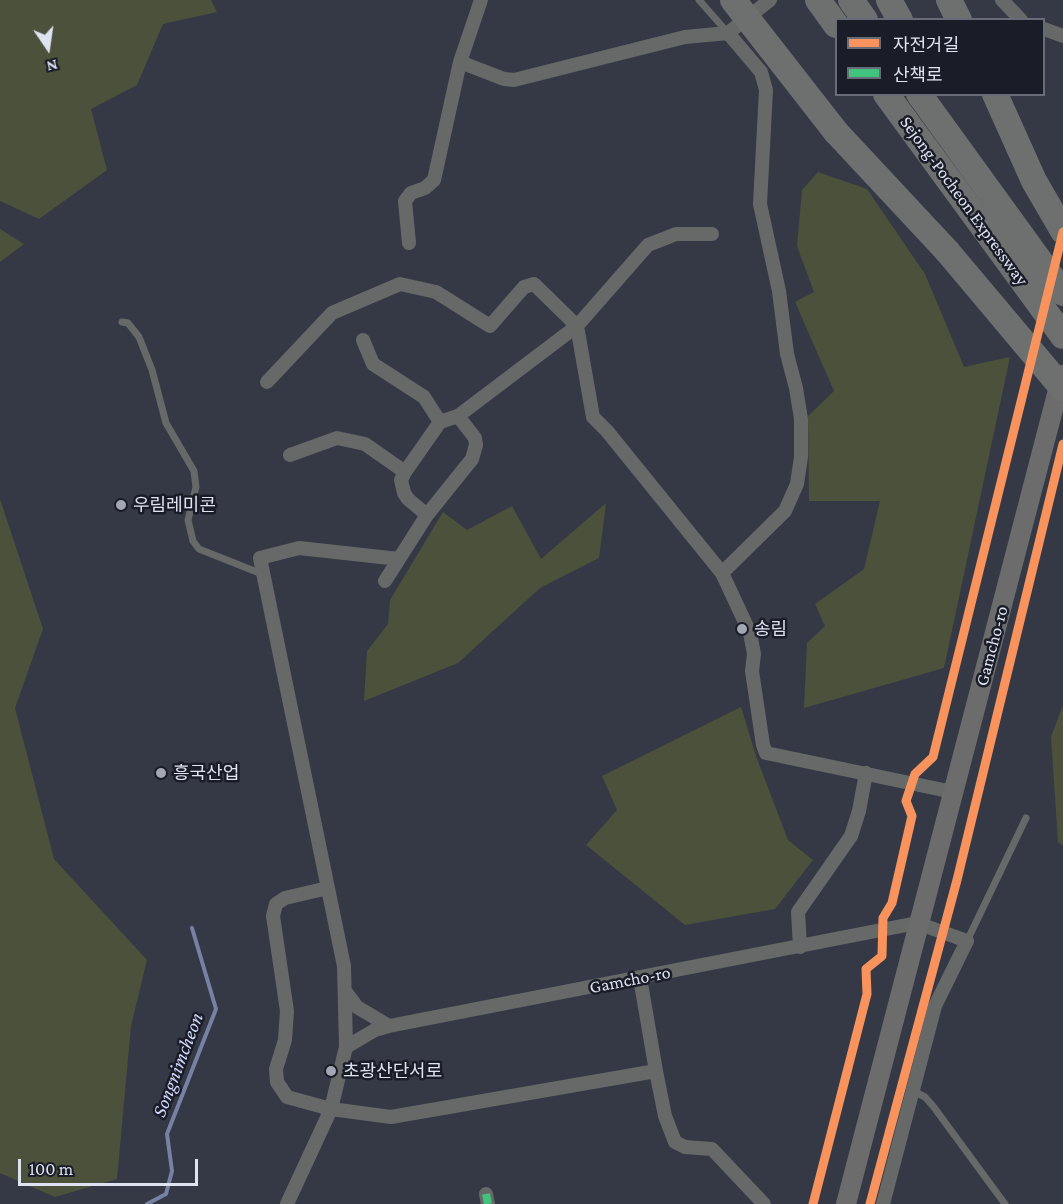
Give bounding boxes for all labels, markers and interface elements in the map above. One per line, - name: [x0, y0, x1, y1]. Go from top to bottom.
- north arrow: [18, 18, 78, 78]
- legend: [835, 18, 1045, 96]
- text: 자전거길: [893, 35, 959, 55]
- text: N: [45, 57, 59, 76]
- text: 산책로: [893, 65, 943, 85]
- street label: Sejong-Pocheon Expressway: [895, 112, 1033, 290]
- place label: 우림레미콘: [133, 494, 216, 516]
- marker: 우림레미콘: [114, 498, 128, 512]
- street label: Gamcho-ro: [971, 604, 1013, 688]
- place label: 송림: [754, 618, 787, 640]
- marker: 송림: [735, 622, 749, 636]
- place label: 흥국산업: [173, 762, 239, 784]
- marker: 흥국산업: [154, 766, 168, 780]
- street label: Gamcho-ro: [588, 962, 672, 998]
- water label: Songnimcheon: [147, 1009, 209, 1121]
- place label: 초광산단서로: [343, 1060, 442, 1082]
- marker: 초광산단서로: [324, 1064, 338, 1078]
- scale bar: [21, 1147, 201, 1185]
- text: 100 m: [29, 1159, 73, 1179]

